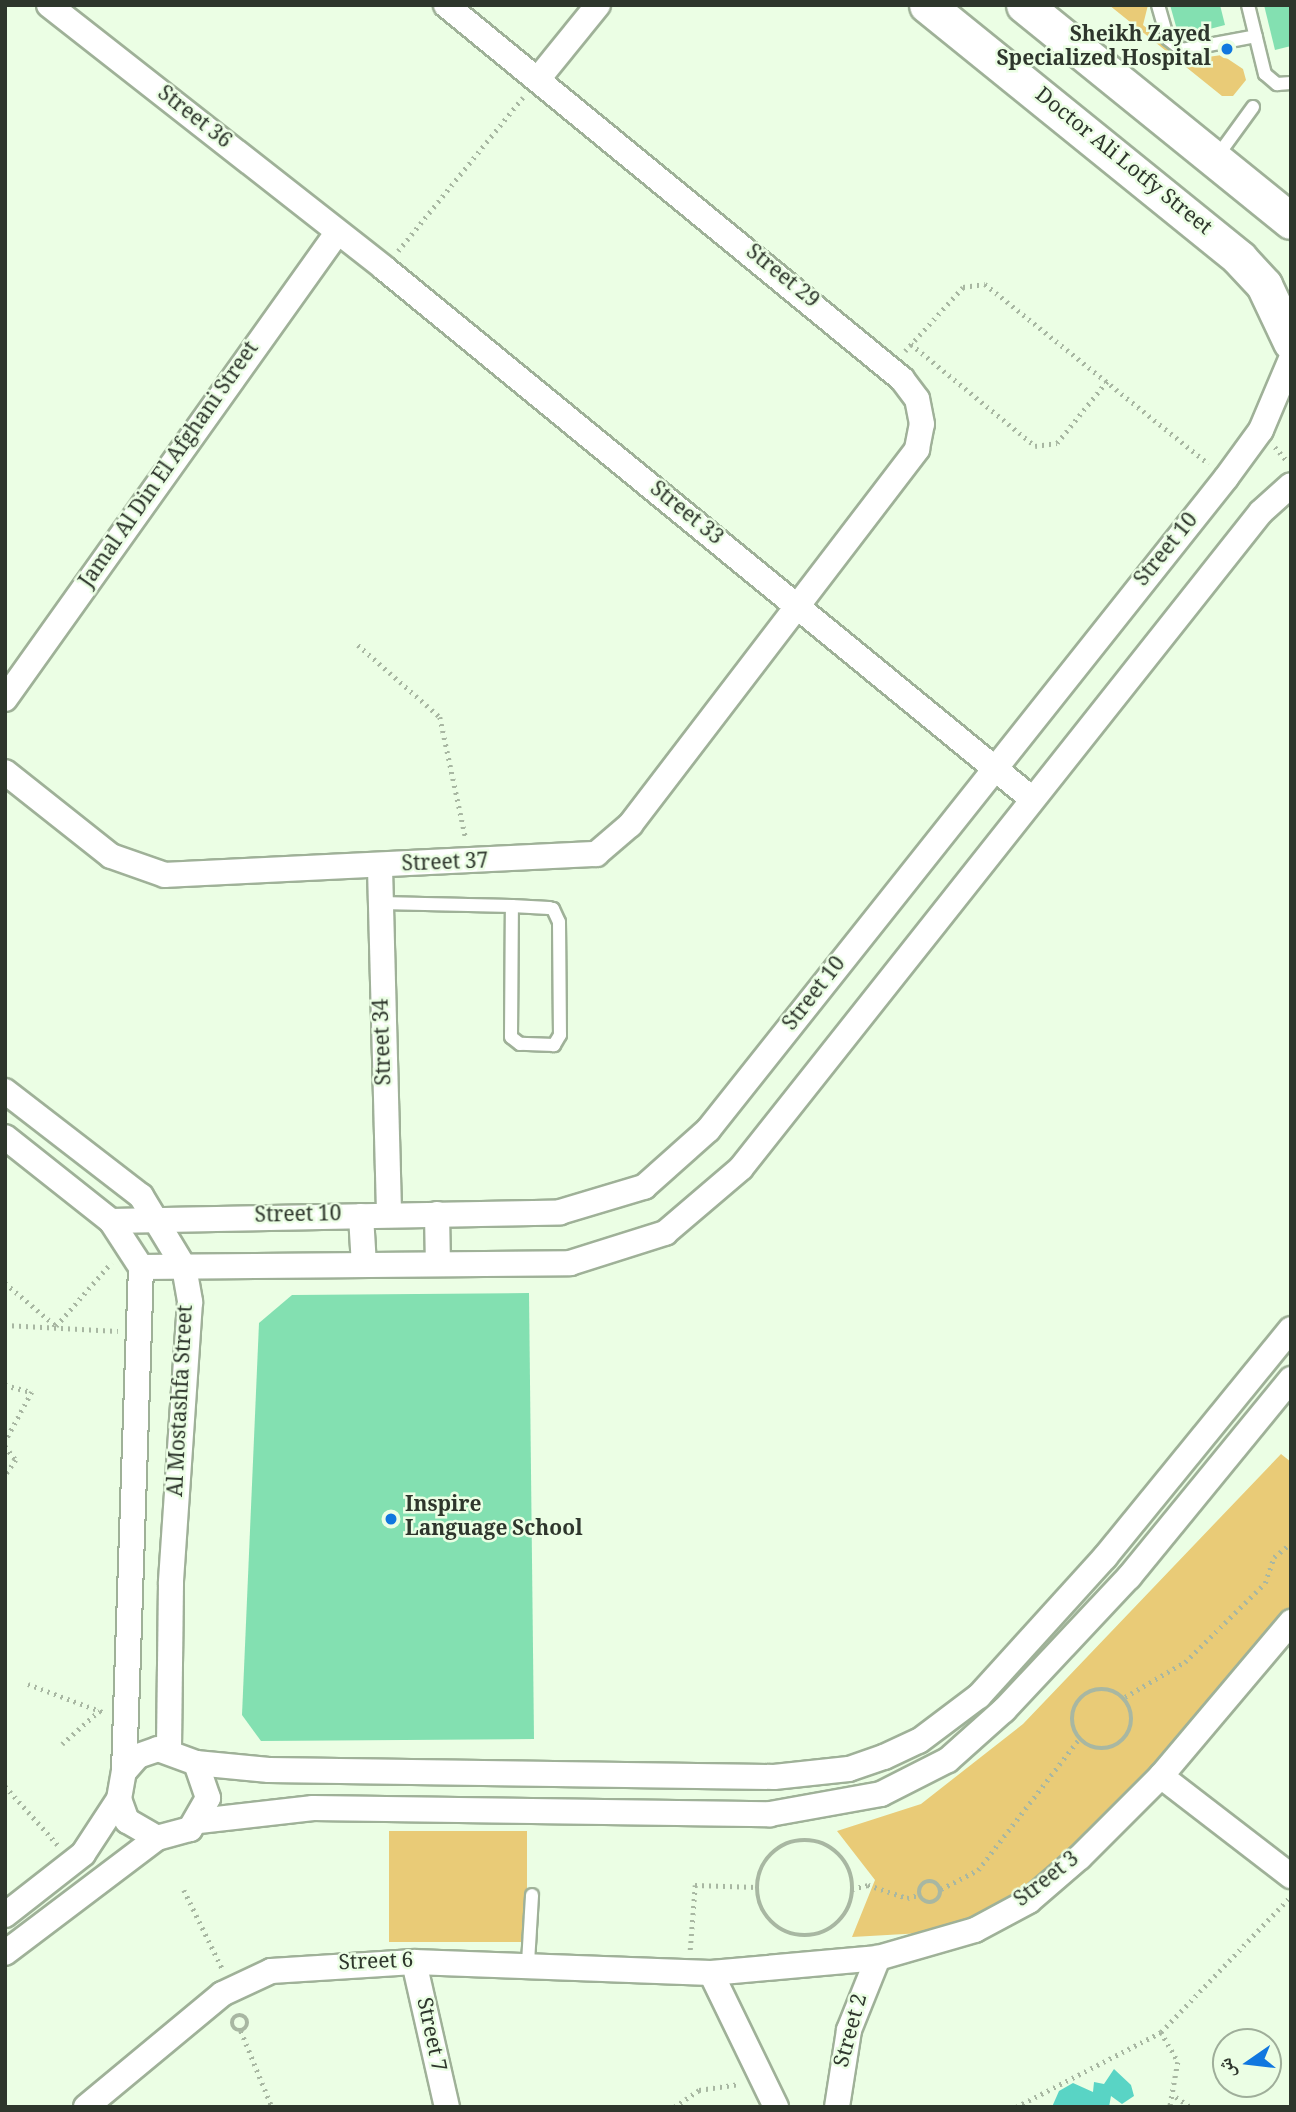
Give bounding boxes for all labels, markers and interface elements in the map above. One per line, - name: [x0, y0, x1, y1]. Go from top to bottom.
- place label: Sheikh Zayed Specialized Hospital: [996, 24, 1211, 74]
- marker: Sheikh Zayed Specialized Hospital: [1217, 39, 1237, 59]
- street label: Street 36: [151, 82, 235, 156]
- street label: Doctor Ali Lotfy Street: [1029, 84, 1215, 242]
- street label: Street 29: [739, 241, 823, 315]
- street label: Jamal Al Din El Afghani Street: [76, 338, 266, 594]
- street label: Street 33: [643, 478, 727, 552]
- street label: Street 10: [1131, 509, 1205, 593]
- street label: Street 37: [401, 851, 489, 879]
- street label: Street 10: [779, 953, 853, 1037]
- street label: Street 34: [371, 998, 399, 1086]
- street label: Street 10: [254, 1204, 342, 1230]
- street label: Al Mostashfa Street: [165, 1304, 201, 1498]
- place label: Inspire Language School: [405, 1494, 583, 1544]
- marker: Inspire Language School: [383, 1511, 399, 1527]
- street label: Street 3: [1011, 1848, 1085, 1914]
- street label: Street 6: [338, 1950, 414, 1978]
- street label: Street 2: [831, 1992, 875, 2070]
- street label: Street 7: [409, 1996, 449, 2074]
- north arrow: [1212, 2028, 1282, 2098]
- text: ش: [1211, 2054, 1247, 2081]

